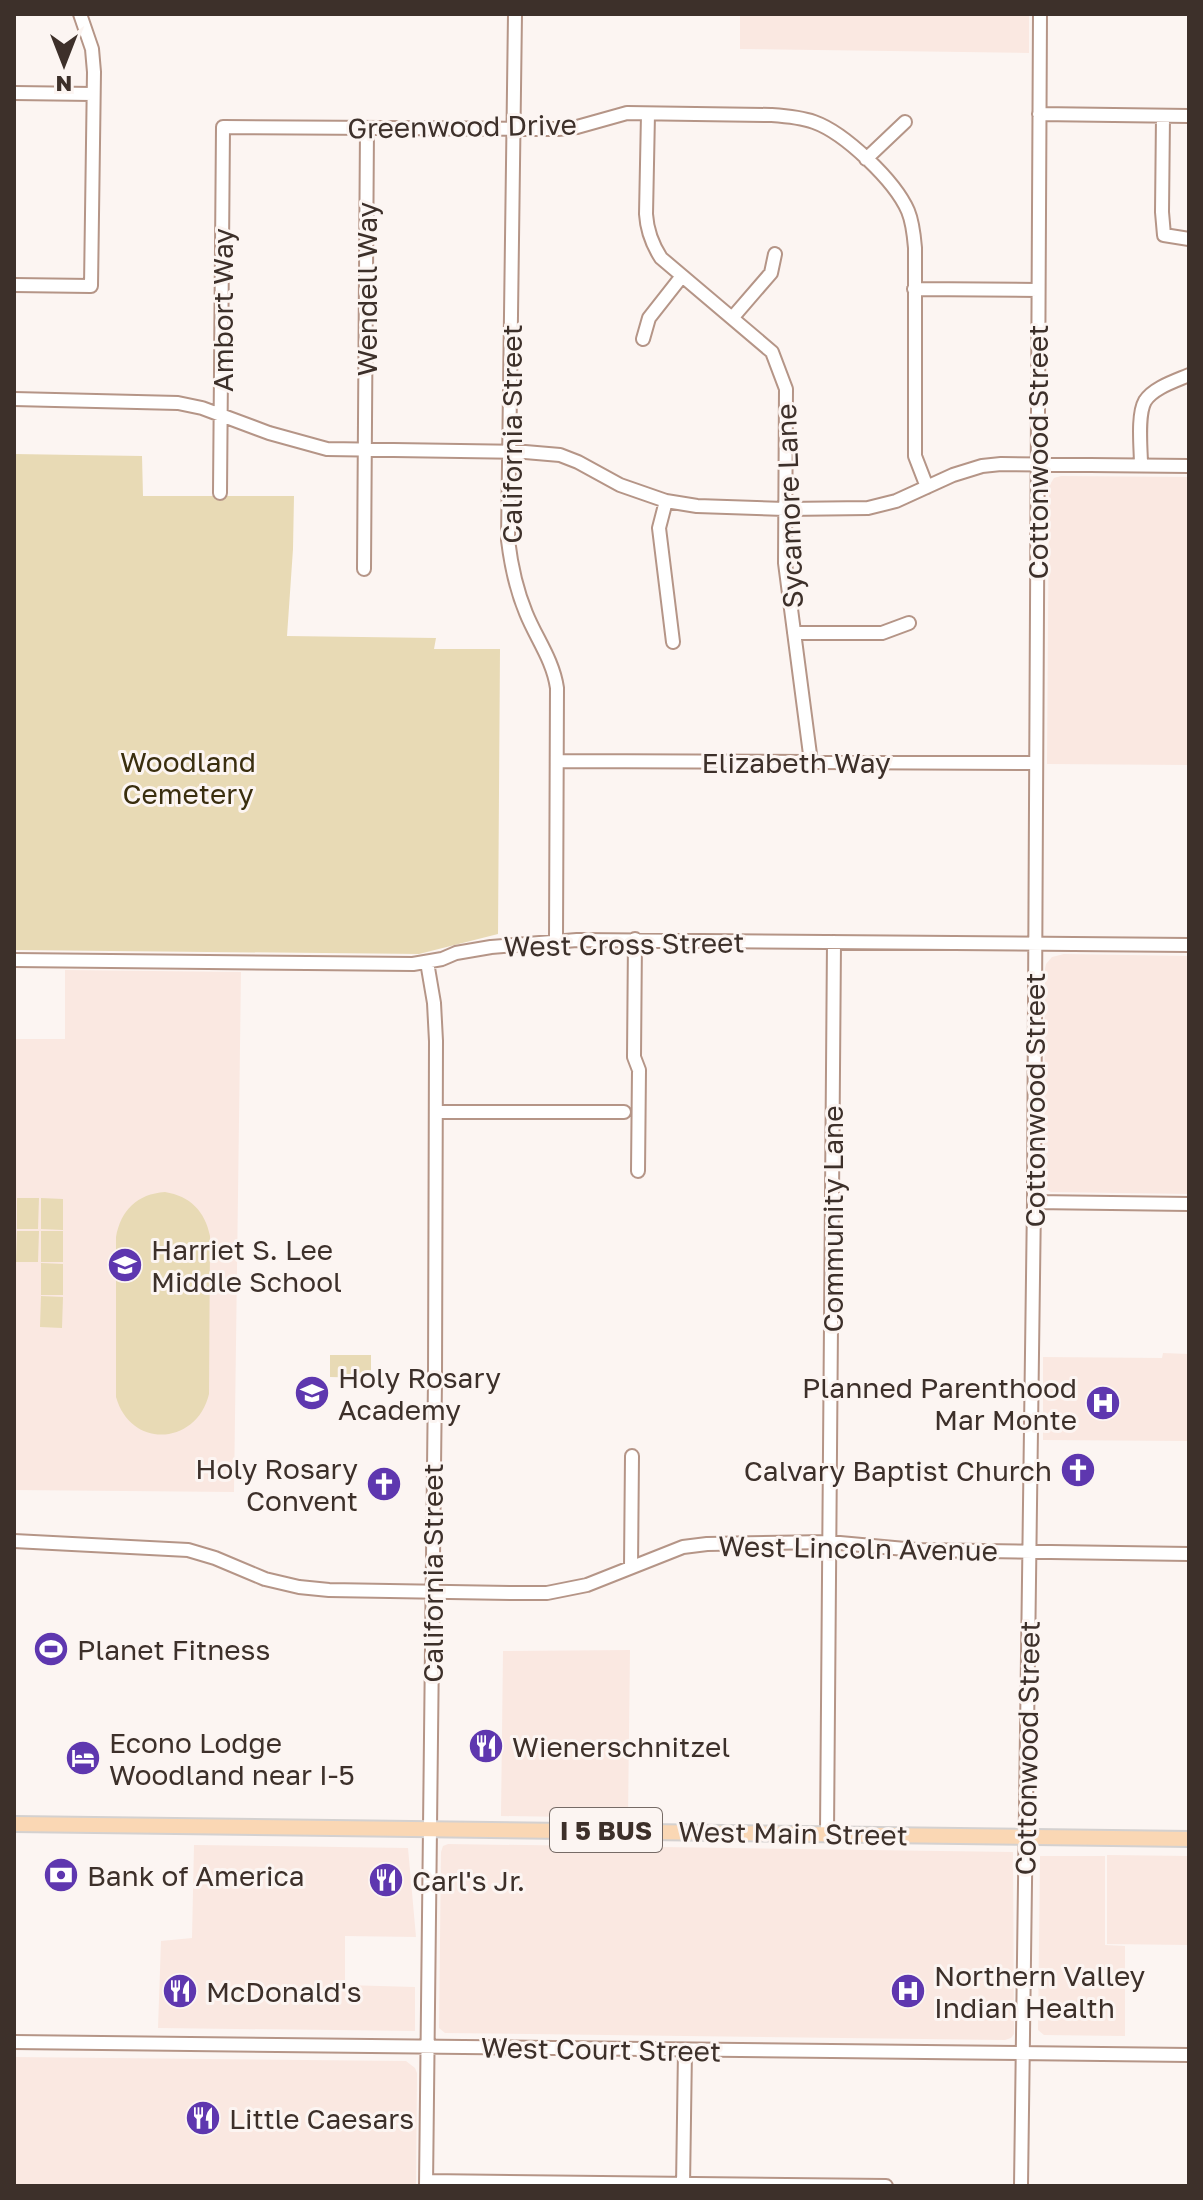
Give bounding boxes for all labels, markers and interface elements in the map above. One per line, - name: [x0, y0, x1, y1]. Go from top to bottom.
- north arrow: [24, 24, 104, 104]
- text: N: [56, 71, 72, 98]
- street label: Greenwood Drive: [347, 108, 577, 144]
- street label: Wendell Way: [350, 202, 383, 376]
- street label: Ambort Way: [206, 228, 239, 392]
- street label: California Street: [495, 324, 528, 544]
- street label: Cottonwood Street: [1021, 325, 1054, 579]
- street label: Sycamore Lane: [769, 403, 809, 609]
- park label: Woodland Cemetery: [120, 745, 256, 810]
- street label: Elizabeth Way: [701, 746, 891, 779]
- street label: West Cross Street: [503, 925, 745, 963]
- street label: Cottonwood Street: [1018, 973, 1051, 1227]
- street label: Community Lane: [816, 1105, 849, 1333]
- place label: Harriet S. Lee Middle School: [151, 1233, 342, 1298]
- school or university icon: Harriet S. Lee Middle School: [106, 1246, 144, 1284]
- place label: Holy Rosary Academy: [338, 1361, 501, 1426]
- place label: Planned Parenthood Mar Monte: [802, 1371, 1077, 1436]
- school or university icon: Holy Rosary Academy: [293, 1374, 331, 1412]
- hospital icon: Planned Parenthood Mar Monte: [1084, 1384, 1122, 1422]
- church icon: Calvary Baptist Church: [1059, 1451, 1097, 1489]
- place label: Holy Rosary Convent: [195, 1452, 358, 1517]
- place label: Calvary Baptist Church: [744, 1454, 1052, 1487]
- street label: California Street: [416, 1463, 449, 1683]
- church icon: Holy Rosary Convent: [365, 1465, 403, 1503]
- street label: West Lincoln Avenue: [718, 1529, 998, 1567]
- street label: Cottonwood Street: [1008, 1620, 1046, 1876]
- sports icon: Planet Fitness: [32, 1630, 70, 1668]
- place label: Planet Fitness: [77, 1633, 270, 1666]
- place label: Econo Lodge Woodland near I-5: [109, 1726, 355, 1791]
- restaurant icon: Wienerschnitzel: [467, 1727, 505, 1765]
- place label: Wienerschnitzel: [512, 1730, 730, 1763]
- hotel icon: Econo Lodge Woodland near I-5: [64, 1739, 102, 1777]
- road number: I 5 BUS: [550, 1808, 662, 1852]
- street label: West Main Street: [678, 1814, 908, 1852]
- bank icon: Bank of America: [42, 1856, 80, 1894]
- place label: Bank of America: [87, 1859, 305, 1892]
- restaurant icon: Carl's Jr.: [367, 1861, 405, 1899]
- place label: Carl's Jr.: [412, 1864, 525, 1897]
- place label: Northern Valley Indian Health: [934, 1959, 1146, 2024]
- restaurant icon: McDonald's: [161, 1972, 199, 2010]
- hospital icon: Northern Valley Indian Health: [889, 1972, 927, 2010]
- place label: McDonald's: [206, 1975, 362, 2008]
- street label: West Court Street: [481, 2030, 721, 2068]
- restaurant icon: Little Caesars: [184, 2099, 222, 2137]
- place label: Little Caesars: [229, 2102, 414, 2135]

